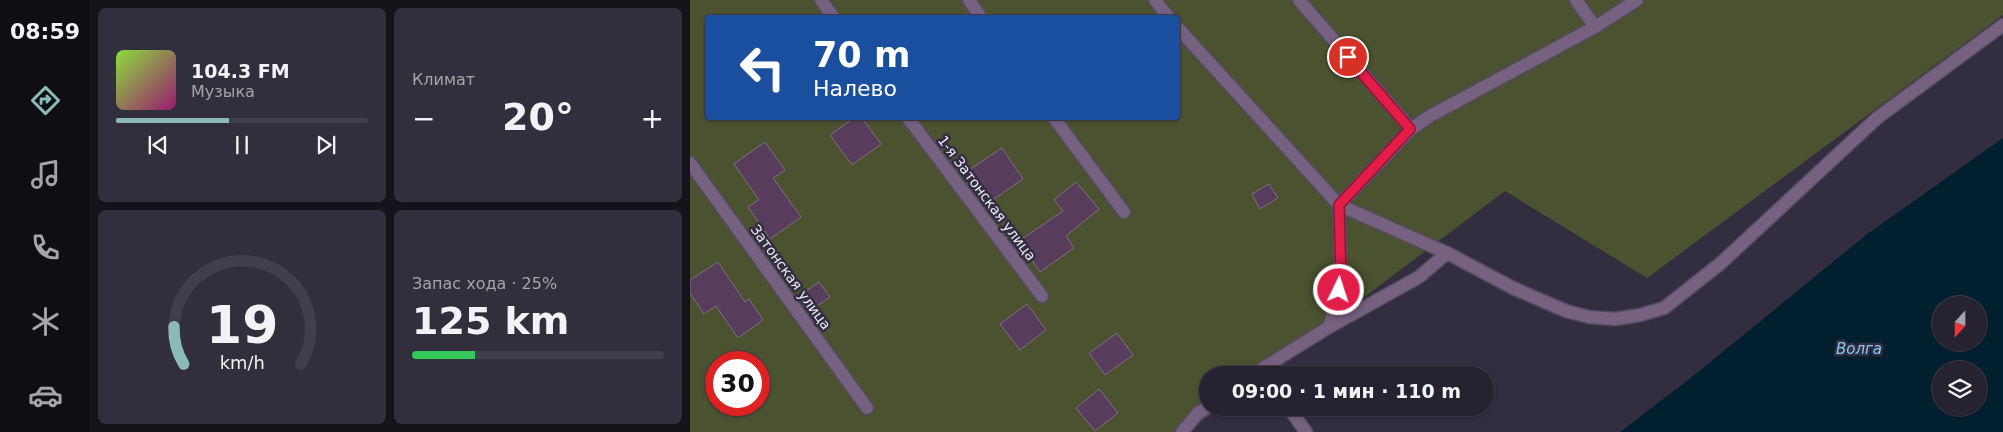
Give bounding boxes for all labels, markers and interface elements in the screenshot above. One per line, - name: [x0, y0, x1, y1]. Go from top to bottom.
- text: 08:59: [10, 19, 80, 44]
- icon: left: [730, 35, 795, 100]
- text: 70 m: [813, 35, 910, 75]
- pin: [1327, 36, 1369, 78]
- icon: arrive: [1334, 43, 1362, 71]
- text: 104.3 FM: [191, 60, 290, 82]
- text: Климат: [412, 70, 475, 89]
- text: Налево: [813, 76, 897, 101]
- text: Музыка: [191, 82, 255, 101]
- icon: directions: [28, 83, 63, 118]
- text: 20°: [502, 95, 574, 139]
- text: −: [412, 102, 435, 135]
- text: +: [641, 102, 664, 135]
- icon: previous: [144, 131, 172, 159]
- icon: pause: [228, 131, 256, 159]
- icon: next: [312, 131, 340, 159]
- street label: 1-я Затонская улица: [935, 132, 1039, 264]
- icon: music: [28, 157, 63, 192]
- street label: Затонская улица: [748, 222, 834, 332]
- icon: phone: [28, 230, 63, 265]
- position arrow: [1312, 263, 1364, 315]
- text: Запас хода · 25%: [412, 274, 557, 293]
- text: 19: [206, 295, 278, 355]
- north arrow: [1932, 296, 1988, 351]
- map controls: [1932, 296, 1987, 416]
- text: 125 km: [412, 299, 569, 343]
- icon: climate: [28, 304, 63, 339]
- water label: Волга: [1836, 340, 1882, 358]
- speed limit sign: 30: [705, 351, 770, 416]
- text: km/h: [219, 352, 265, 373]
- button: layers: [1932, 361, 1987, 416]
- icon: car: [28, 378, 63, 413]
- text: 09:00 · 1 мин · 110 m: [1232, 380, 1461, 402]

